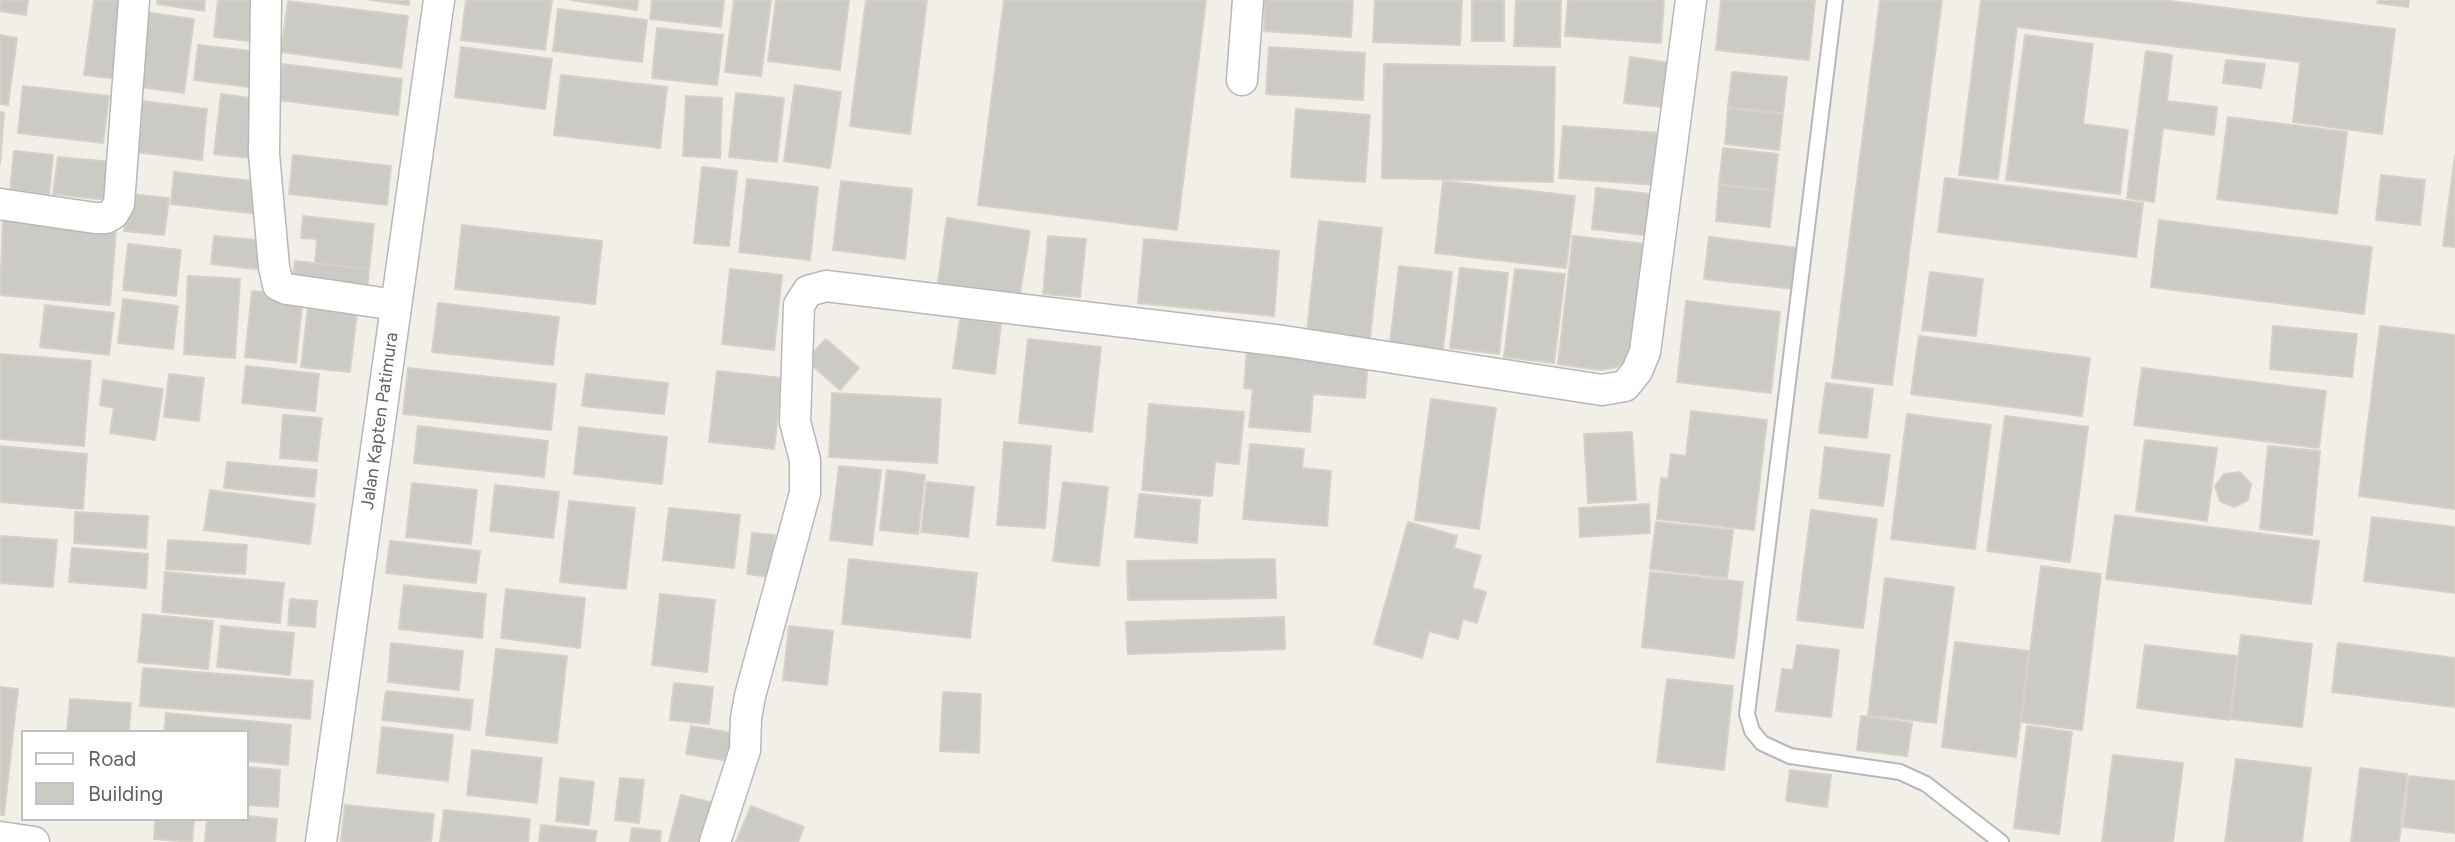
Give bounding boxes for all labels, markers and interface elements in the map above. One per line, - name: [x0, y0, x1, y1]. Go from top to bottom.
- street label: Jalan Kapten Patimura: [357, 331, 403, 511]
- legend: [21, 730, 248, 821]
- text: Road: [88, 746, 136, 771]
- text: Building: [88, 781, 163, 806]

